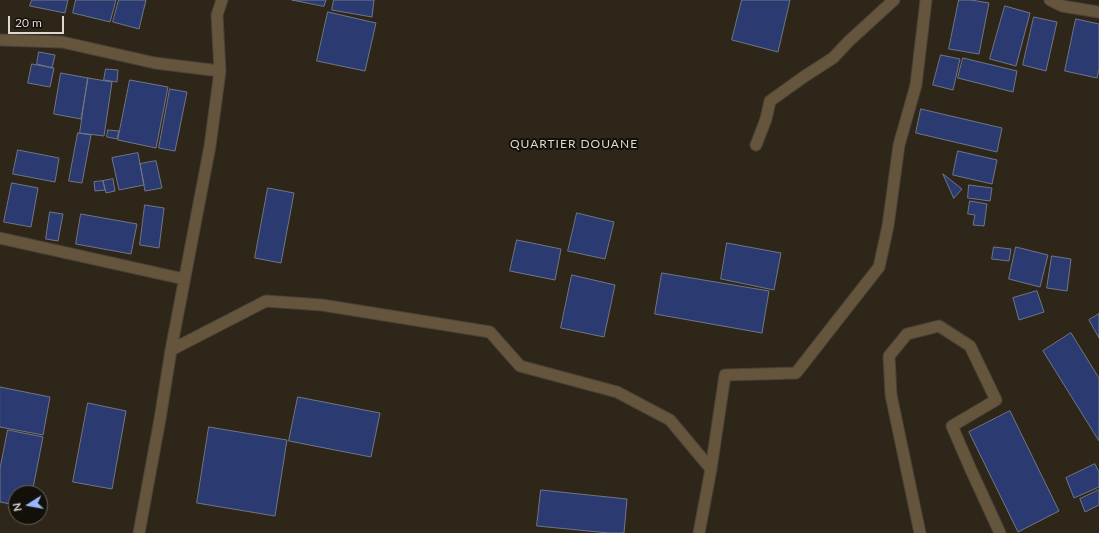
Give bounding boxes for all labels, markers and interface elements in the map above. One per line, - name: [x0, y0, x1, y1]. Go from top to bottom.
- scale bar: [10, 8, 66, 34]
- text: 20 m: [15, 15, 42, 30]
- district label: QUARTIER DOUANE: [510, 137, 638, 151]
- north arrow: [8, 485, 48, 525]
- text: N: [10, 502, 24, 513]

